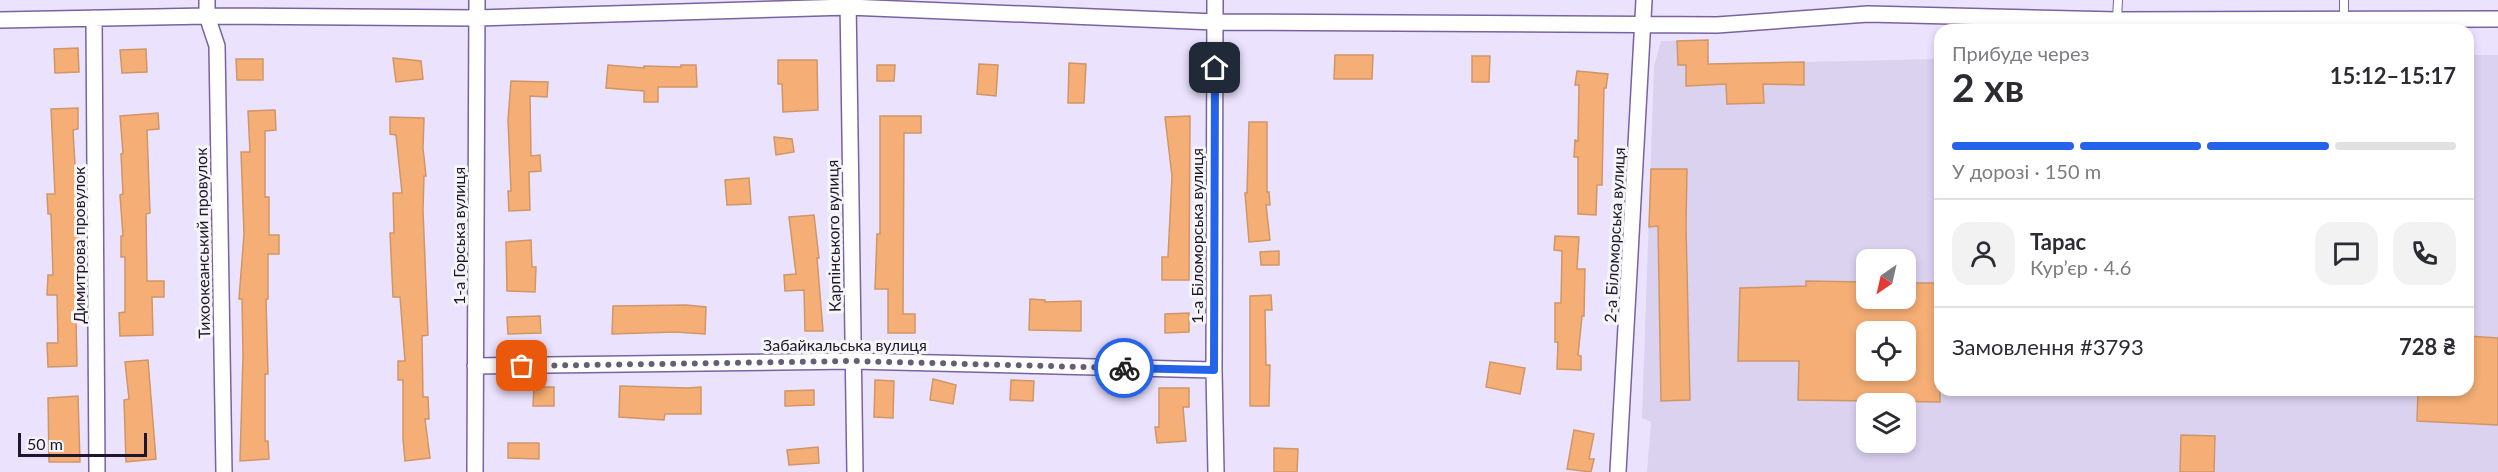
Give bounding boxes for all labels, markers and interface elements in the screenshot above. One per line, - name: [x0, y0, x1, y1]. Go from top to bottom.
- text: Прибуде через: [1952, 41, 2089, 65]
- pin: [1189, 42, 1240, 93]
- icon: home: [1198, 51, 1231, 84]
- text: 15:12–15:17: [2330, 62, 2456, 89]
- text: 2 хв: [1952, 64, 2024, 110]
- street label: Тихоокеанський провулок: [191, 147, 213, 339]
- street label: 2-а Біломорська вулиця: [1600, 147, 1628, 323]
- street label: 1-а Біломорська вулиця: [1187, 148, 1206, 324]
- text: У дорозі · 150 m: [1952, 159, 2101, 183]
- street label: Карпінського вулиця: [822, 160, 844, 312]
- street label: Димитрова провулок: [69, 166, 88, 324]
- street label: 1-а Горська вулиця: [449, 167, 468, 305]
- button: person: [1952, 222, 2015, 285]
- button: chat: [2315, 222, 2378, 285]
- button: phone: [2393, 222, 2456, 285]
- text: Тарас: [2030, 228, 2086, 255]
- north arrow: [1856, 249, 1916, 309]
- map controls: [1856, 249, 1916, 453]
- text: Кур’єр · 4.6: [2030, 255, 2131, 279]
- button: locate: [1856, 321, 1916, 381]
- text: Замовлення #3793: [1952, 333, 2144, 360]
- text: 728 ₴: [2399, 333, 2456, 360]
- street label: Забайкальська вулиця: [763, 335, 927, 354]
- courier: [1094, 338, 1154, 398]
- pin: [496, 340, 547, 391]
- icon: bag: [505, 349, 538, 382]
- icon: bike: [1108, 352, 1141, 385]
- button: layers: [1856, 393, 1916, 453]
- scale bar: [18, 430, 147, 458]
- text: 50 m: [27, 434, 63, 453]

